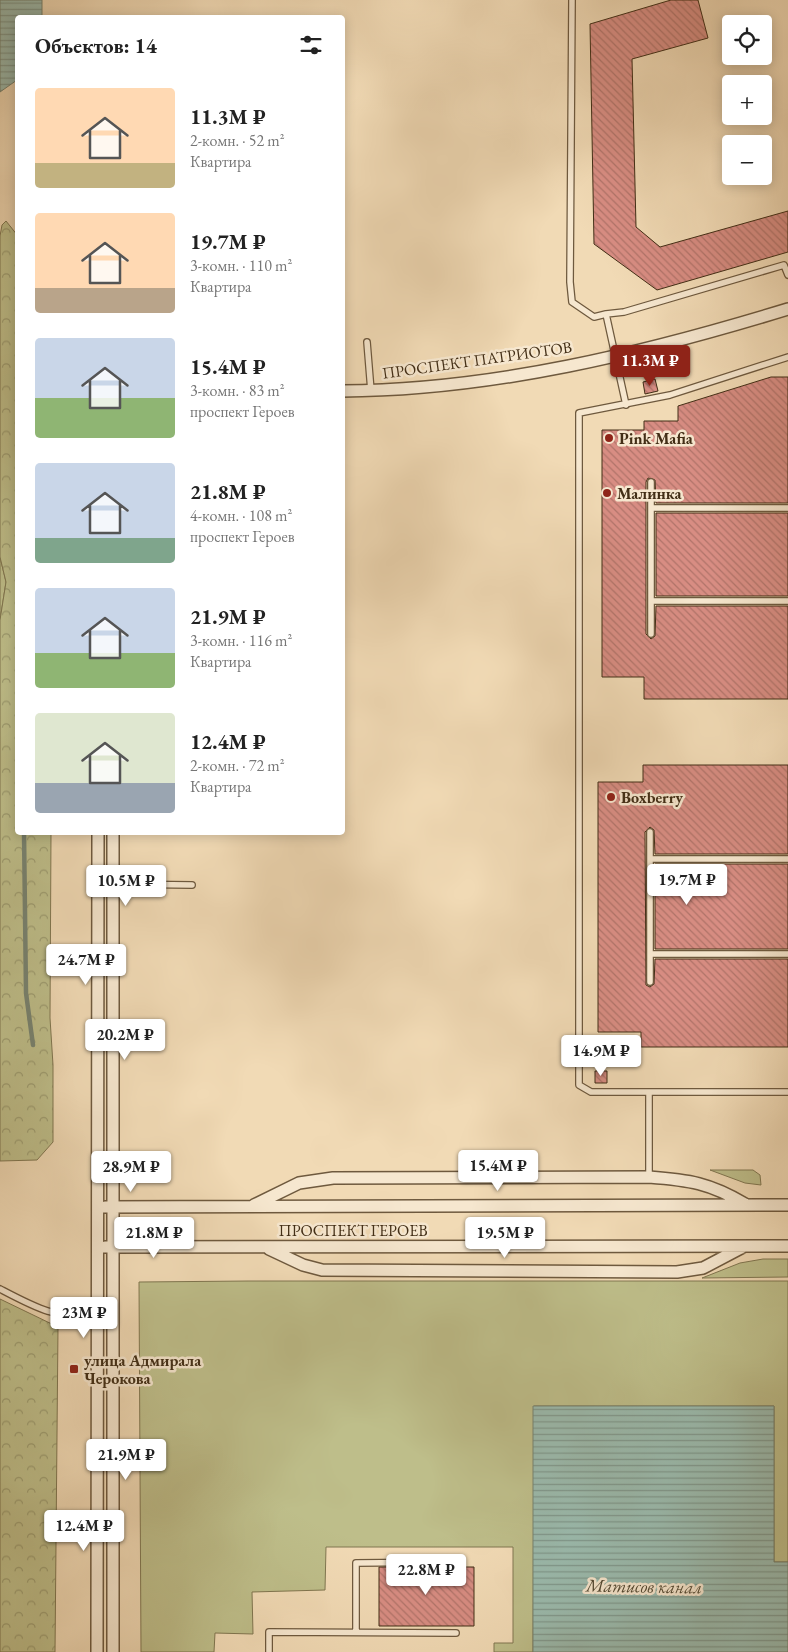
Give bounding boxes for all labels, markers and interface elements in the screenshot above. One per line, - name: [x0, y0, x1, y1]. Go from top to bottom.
- map controls: [722, 15, 772, 185]
- button: locate: [722, 15, 772, 65]
- icon: filters: [297, 31, 325, 59]
- text: Объектов: 14: [35, 32, 157, 59]
- button: +: [722, 75, 772, 125]
- text: 11.3M ₽: [190, 103, 266, 130]
- icon: home: [75, 108, 135, 168]
- text: 2-комн. · 52 m²: [190, 130, 285, 151]
- button: −: [722, 135, 772, 185]
- text: Квартира: [190, 151, 251, 172]
- text: 19.7M ₽: [190, 228, 266, 255]
- icon: home: [75, 233, 135, 293]
- text: 3-комн. · 110 m²: [190, 255, 292, 276]
- text: Квартира: [190, 276, 251, 297]
- street label: ПРОСПЕКТ ПАТРИОТОВ: [381, 336, 573, 384]
- pin: 11.3M ₽: [604, 344, 696, 387]
- text: 11.3M ₽: [621, 350, 679, 371]
- text: 15.4M ₽: [190, 353, 266, 380]
- icon: home: [75, 358, 135, 418]
- text: 3-комн. · 83 m²: [190, 380, 285, 401]
- text: проспект Героев: [190, 401, 295, 422]
- place label: Pink Mafia: [619, 428, 694, 449]
- marker: Pink Mafia: [603, 432, 615, 444]
- text: 21.8M ₽: [190, 478, 266, 505]
- icon: home: [75, 483, 135, 543]
- place label: Малинка: [617, 483, 682, 504]
- marker: Малинка: [601, 487, 613, 499]
- text: 4-комн. · 108 m²: [190, 505, 292, 526]
- text: проспект Героев: [190, 526, 295, 547]
- text: 21.9M ₽: [190, 603, 266, 630]
- icon: home: [75, 608, 135, 668]
- text: 3-комн. · 116 m²: [190, 630, 292, 651]
- text: Квартира: [190, 651, 251, 672]
- text: 12.4M ₽: [190, 728, 266, 755]
- icon: home: [75, 733, 135, 793]
- text: 2-комн. · 72 m²: [190, 755, 285, 776]
- text: Квартира: [190, 776, 251, 797]
- place label: Boxberry: [621, 787, 683, 808]
- marker: Boxberry: [605, 791, 617, 803]
- pin: 10.5M ₽: [80, 864, 172, 907]
- pin: 19.7M ₽: [641, 864, 733, 906]
- text: 19.7M ₽: [658, 869, 716, 890]
- text: 10.5M ₽: [97, 870, 155, 891]
- pin: 24.7M ₽: [40, 944, 132, 986]
- text: 24.7M ₽: [57, 949, 115, 970]
- pin: 20.2M ₽: [79, 1018, 171, 1061]
- text: 20.2M ₽: [96, 1024, 154, 1045]
- pin: 14.9M ₽: [555, 1034, 647, 1077]
- text: 14.9M ₽: [572, 1040, 630, 1061]
- pin: 28.9M ₽: [85, 1150, 177, 1193]
- pin: 15.4M ₽: [452, 1150, 544, 1192]
- text: 15.4M ₽: [469, 1155, 527, 1176]
- text: 28.9M ₽: [102, 1156, 160, 1177]
- pin: 21.8M ₽: [108, 1216, 200, 1259]
- pin: 19.5M ₽: [459, 1216, 551, 1259]
- street label: ПРОСПЕКТ ГЕРОЕВ: [278, 1220, 428, 1241]
- text: 21.8M ₽: [125, 1222, 183, 1243]
- text: 19.5M ₽: [476, 1222, 534, 1243]
- pin: 23M ₽: [49, 1296, 119, 1339]
- text: 23M ₽: [61, 1302, 107, 1323]
- place label: улица Адмирала Черокова: [84, 1350, 202, 1389]
- marker: улица Адмирала Черокова: [68, 1363, 80, 1375]
- pin: 21.9M ₽: [80, 1438, 172, 1481]
- text: 21.9M ₽: [97, 1444, 155, 1465]
- pin: 12.4M ₽: [38, 1510, 130, 1552]
- text: 12.4M ₽: [55, 1515, 113, 1536]
- pin: 22.8M ₽: [380, 1554, 472, 1596]
- text: 22.8M ₽: [397, 1559, 455, 1580]
- water label: Матисов канал: [585, 1573, 702, 1599]

